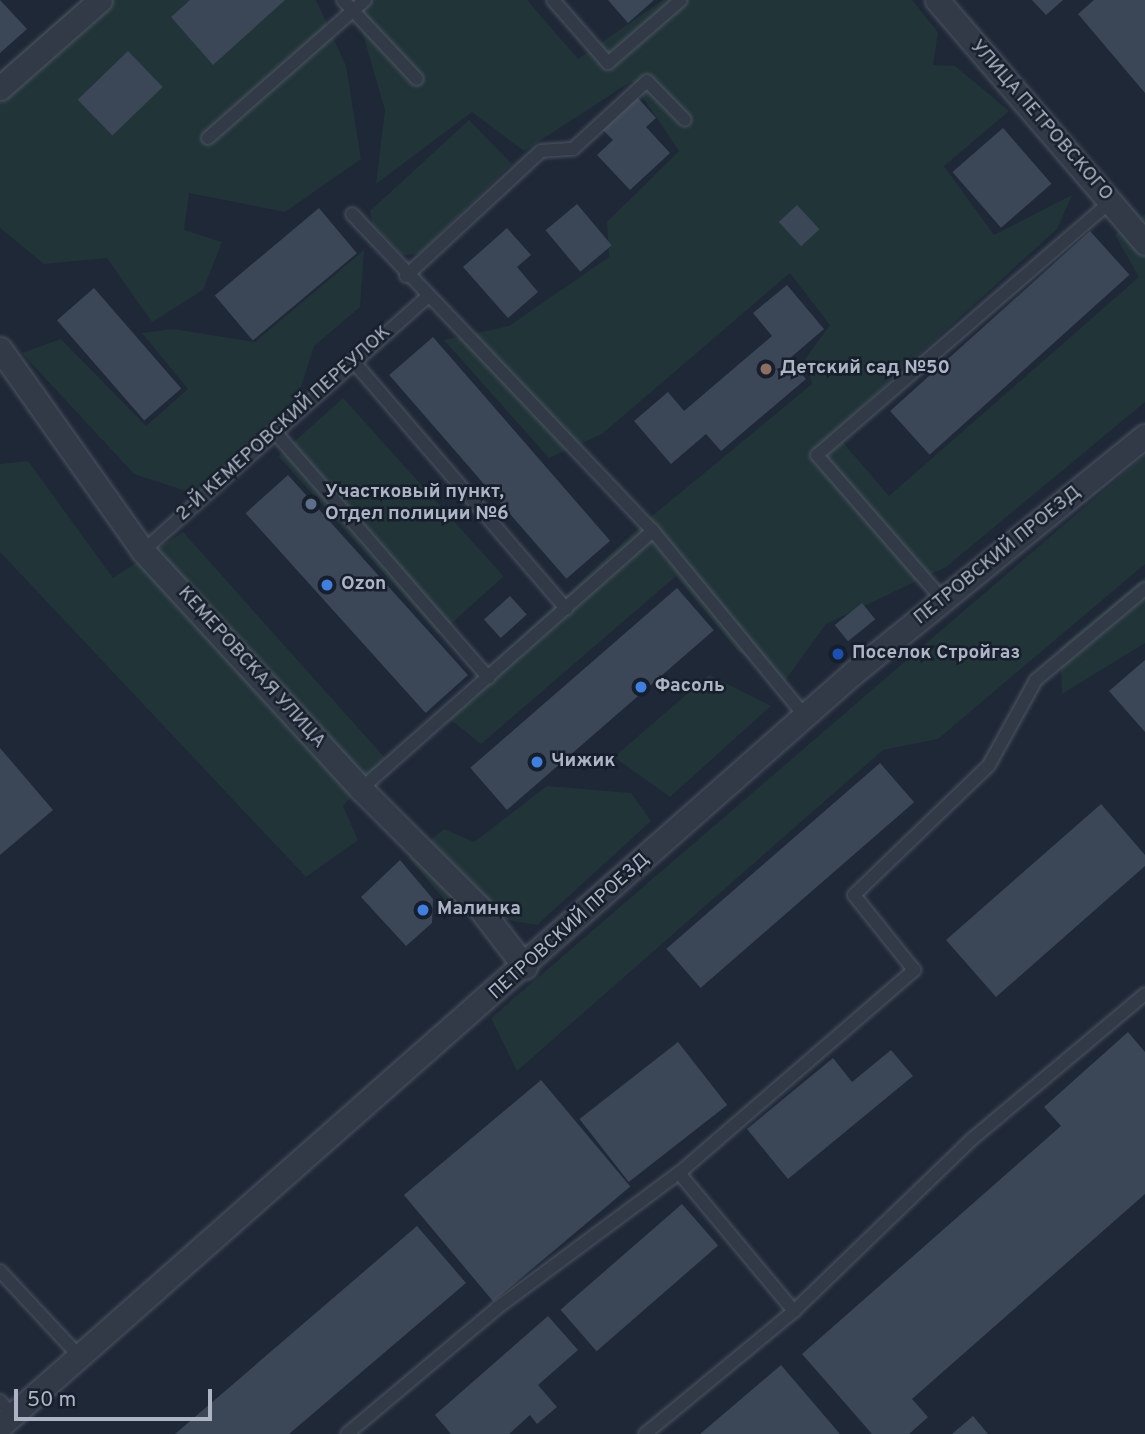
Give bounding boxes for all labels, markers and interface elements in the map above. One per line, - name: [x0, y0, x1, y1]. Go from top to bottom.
- street label: УЛИЦА ПЕТРОВСКОГО: [965, 36, 1117, 206]
- street label: 2-Й КЕМЕРОВСКИЙ ПЕРЕУЛОК: [172, 322, 396, 526]
- place label: Детский сад №50: [780, 358, 950, 380]
- marker: Детский сад №50: [758, 361, 774, 377]
- place label: Участковый пункт, Отдел полиции №6: [325, 482, 509, 526]
- street label: ПЕТРОВСКИЙ ПРОЕЗД: [910, 482, 1086, 630]
- marker: Участковый пункт, Отдел полиции №6: [303, 496, 319, 512]
- place label: Ozon: [341, 574, 386, 596]
- marker: Ozon: [319, 577, 335, 593]
- street label: КЕМЕРОВСКАЯ УЛИЦА: [172, 582, 330, 754]
- place label: Поселок Стройгаз: [852, 643, 1020, 665]
- marker: Поселок Стройгаз: [830, 646, 846, 662]
- place label: Фасоль: [655, 676, 725, 698]
- marker: Фасоль: [633, 679, 649, 695]
- place label: Чижик: [551, 751, 615, 773]
- marker: Чижик: [529, 754, 545, 770]
- street label: ПЕТРОВСКИЙ ПРОЕЗД: [485, 849, 655, 1005]
- place label: Малинка: [437, 899, 521, 921]
- marker: Малинка: [415, 902, 431, 918]
- scale bar: [18, 1374, 215, 1418]
- text: 50 m: [27, 1387, 76, 1414]

